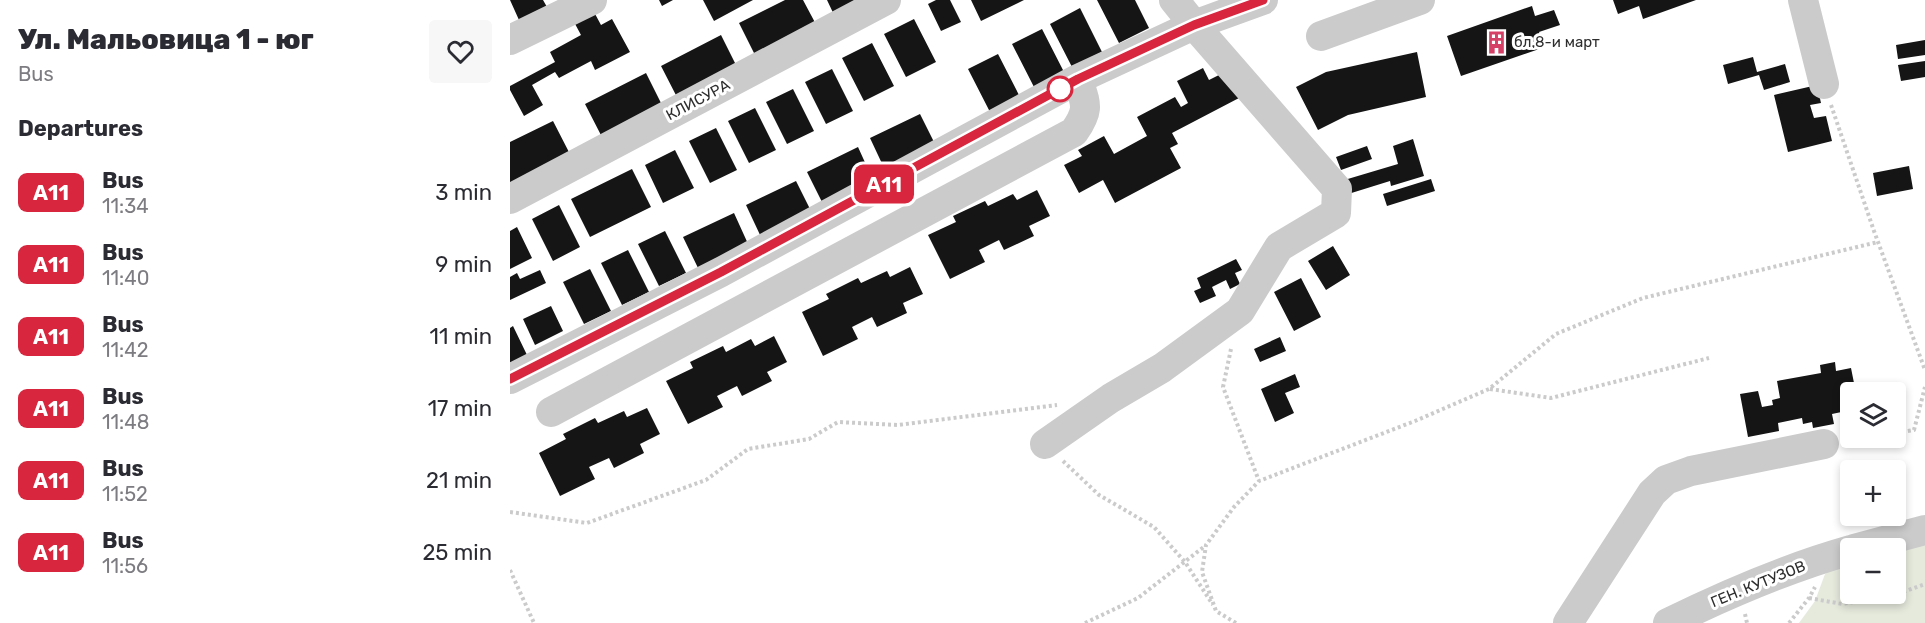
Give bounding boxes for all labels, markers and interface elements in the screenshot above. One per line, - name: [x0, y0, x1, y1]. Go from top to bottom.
- button: heart: [429, 20, 492, 83]
- text: Ул. Мальовица 1 - юг: [18, 23, 314, 56]
- building icon: бл.8-и март: [1483, 29, 1509, 55]
- place label: бл.8-и март: [1514, 33, 1600, 51]
- text: Bus: [18, 62, 54, 86]
- street label: КЛИСУРА: [663, 76, 733, 124]
- unlabelled marker: [1047, 76, 1073, 102]
- text: Departures: [18, 115, 143, 142]
- line badge: А11: [850, 164, 919, 204]
- text: Bus: [102, 167, 144, 194]
- text: А11: [866, 172, 902, 197]
- text: 3 min: [435, 179, 492, 206]
- text: А11: [33, 180, 69, 205]
- text: 11:34: [102, 194, 149, 218]
- text: Bus: [102, 239, 144, 266]
- text: 9 min: [435, 251, 492, 278]
- text: А11: [33, 252, 69, 277]
- text: 11:40: [102, 266, 149, 290]
- text: Bus: [102, 311, 144, 338]
- text: 11 min: [430, 323, 492, 350]
- text: А11: [33, 324, 69, 349]
- text: 11:42: [102, 338, 148, 362]
- map controls: [1840, 382, 1906, 604]
- button: layers: [1840, 382, 1906, 448]
- text: Bus: [102, 383, 144, 410]
- text: 17 min: [428, 395, 492, 422]
- text: А11: [33, 396, 69, 421]
- text: 11:48: [102, 410, 149, 434]
- text: Bus: [102, 455, 144, 482]
- button: +: [1840, 460, 1906, 526]
- text: 21 min: [426, 467, 492, 494]
- text: А11: [33, 468, 69, 493]
- text: 11:52: [102, 482, 148, 506]
- text: Bus: [102, 527, 144, 554]
- button: −: [1840, 538, 1906, 604]
- text: 25 min: [422, 539, 492, 566]
- text: А11: [33, 540, 69, 565]
- text: 11:56: [102, 554, 148, 578]
- street label: ГЕН. КУТУЗОВ: [1708, 557, 1808, 611]

